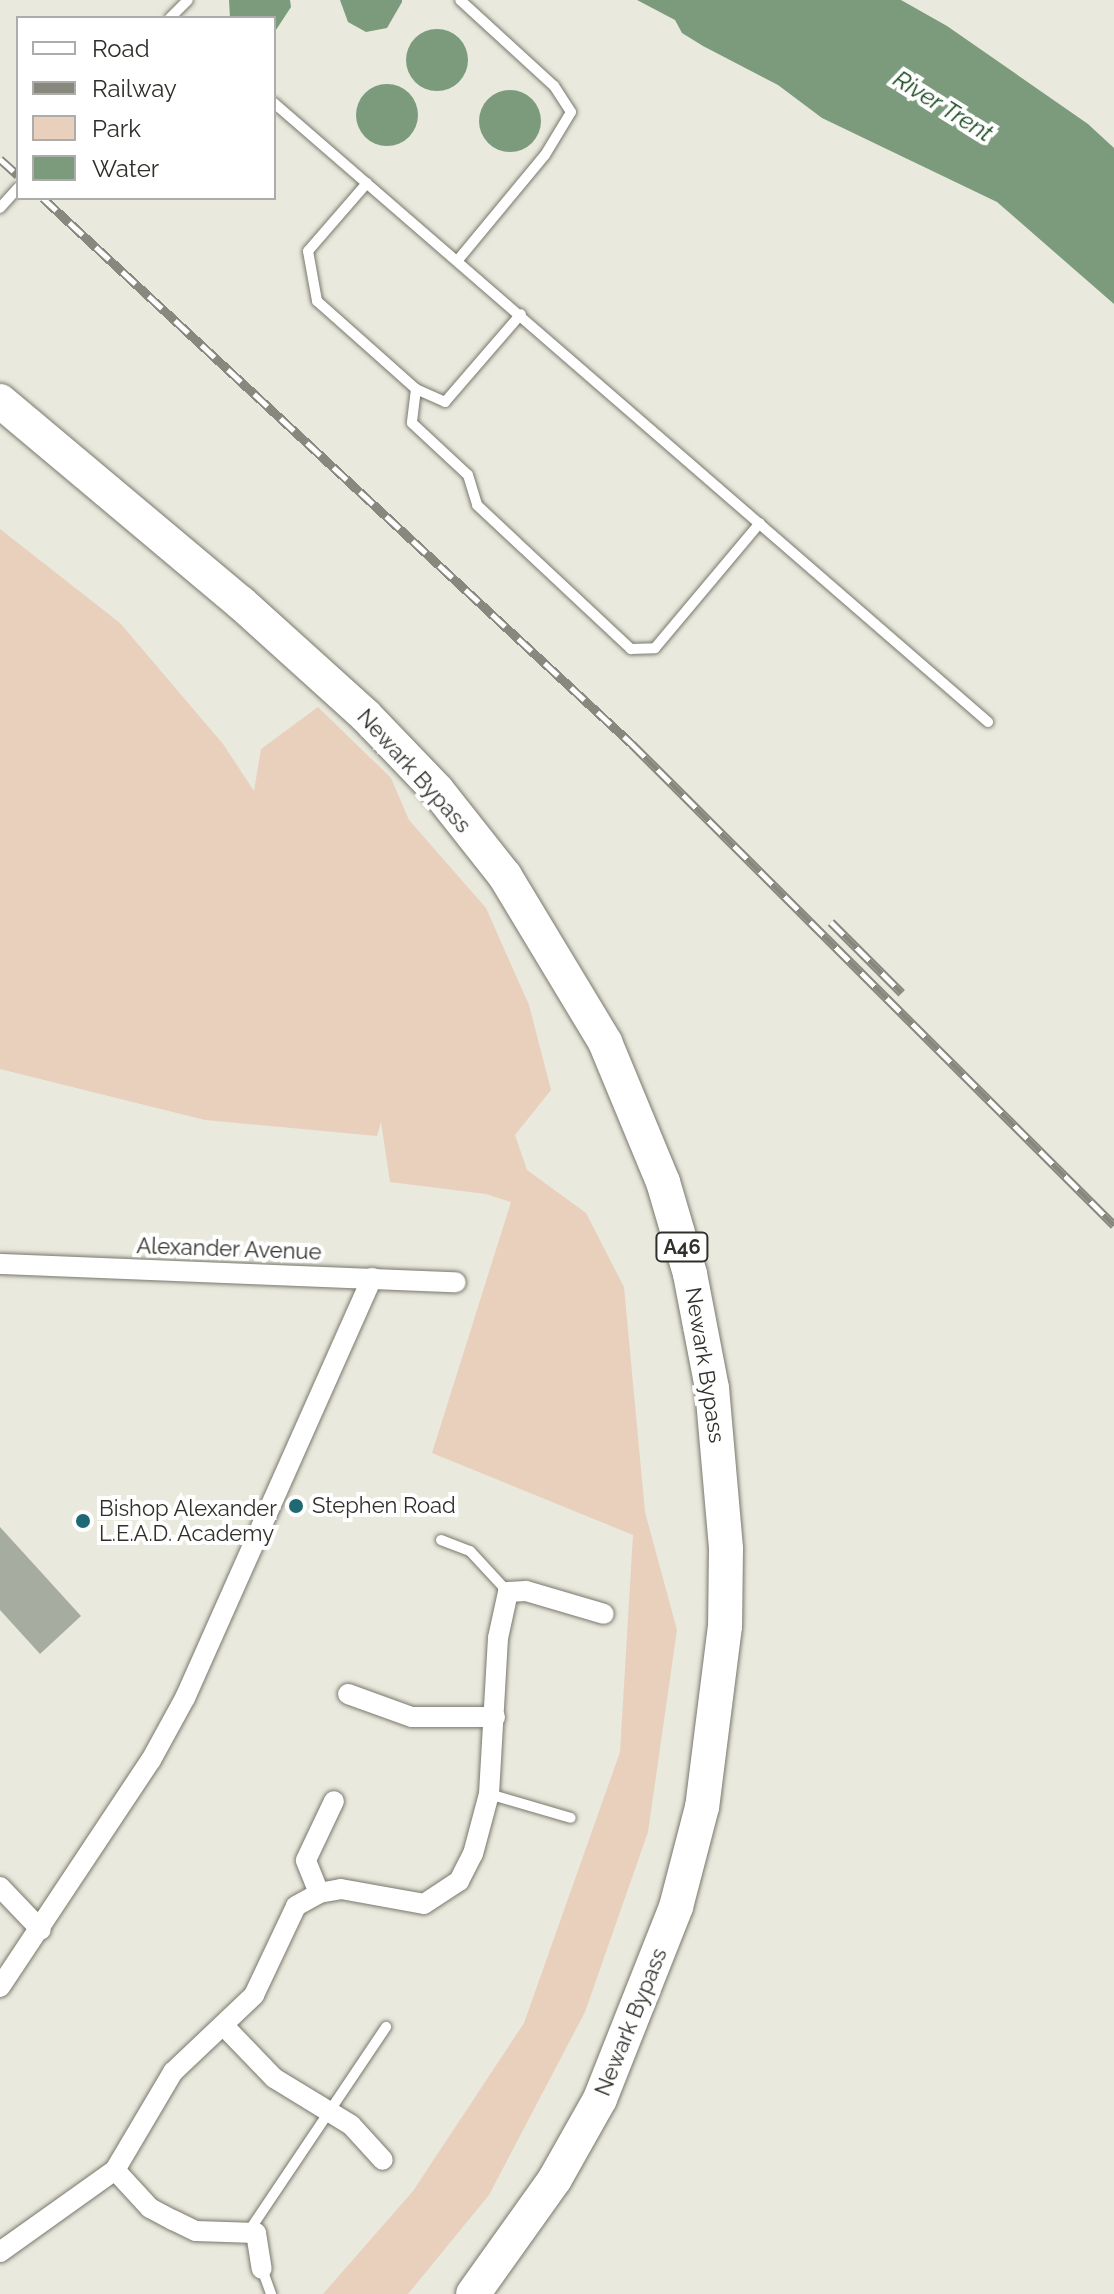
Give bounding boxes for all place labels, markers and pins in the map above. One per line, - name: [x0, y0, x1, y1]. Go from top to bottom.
- place label: Stephen Road: [312, 1493, 456, 1519]
- place label: Bishop Alexander L.E.A.D. Academy: [99, 1495, 278, 1546]
- marker: Stephen Road: [287, 1497, 305, 1515]
- marker: Bishop Alexander L.E.A.D. Academy: [74, 1512, 92, 1530]

